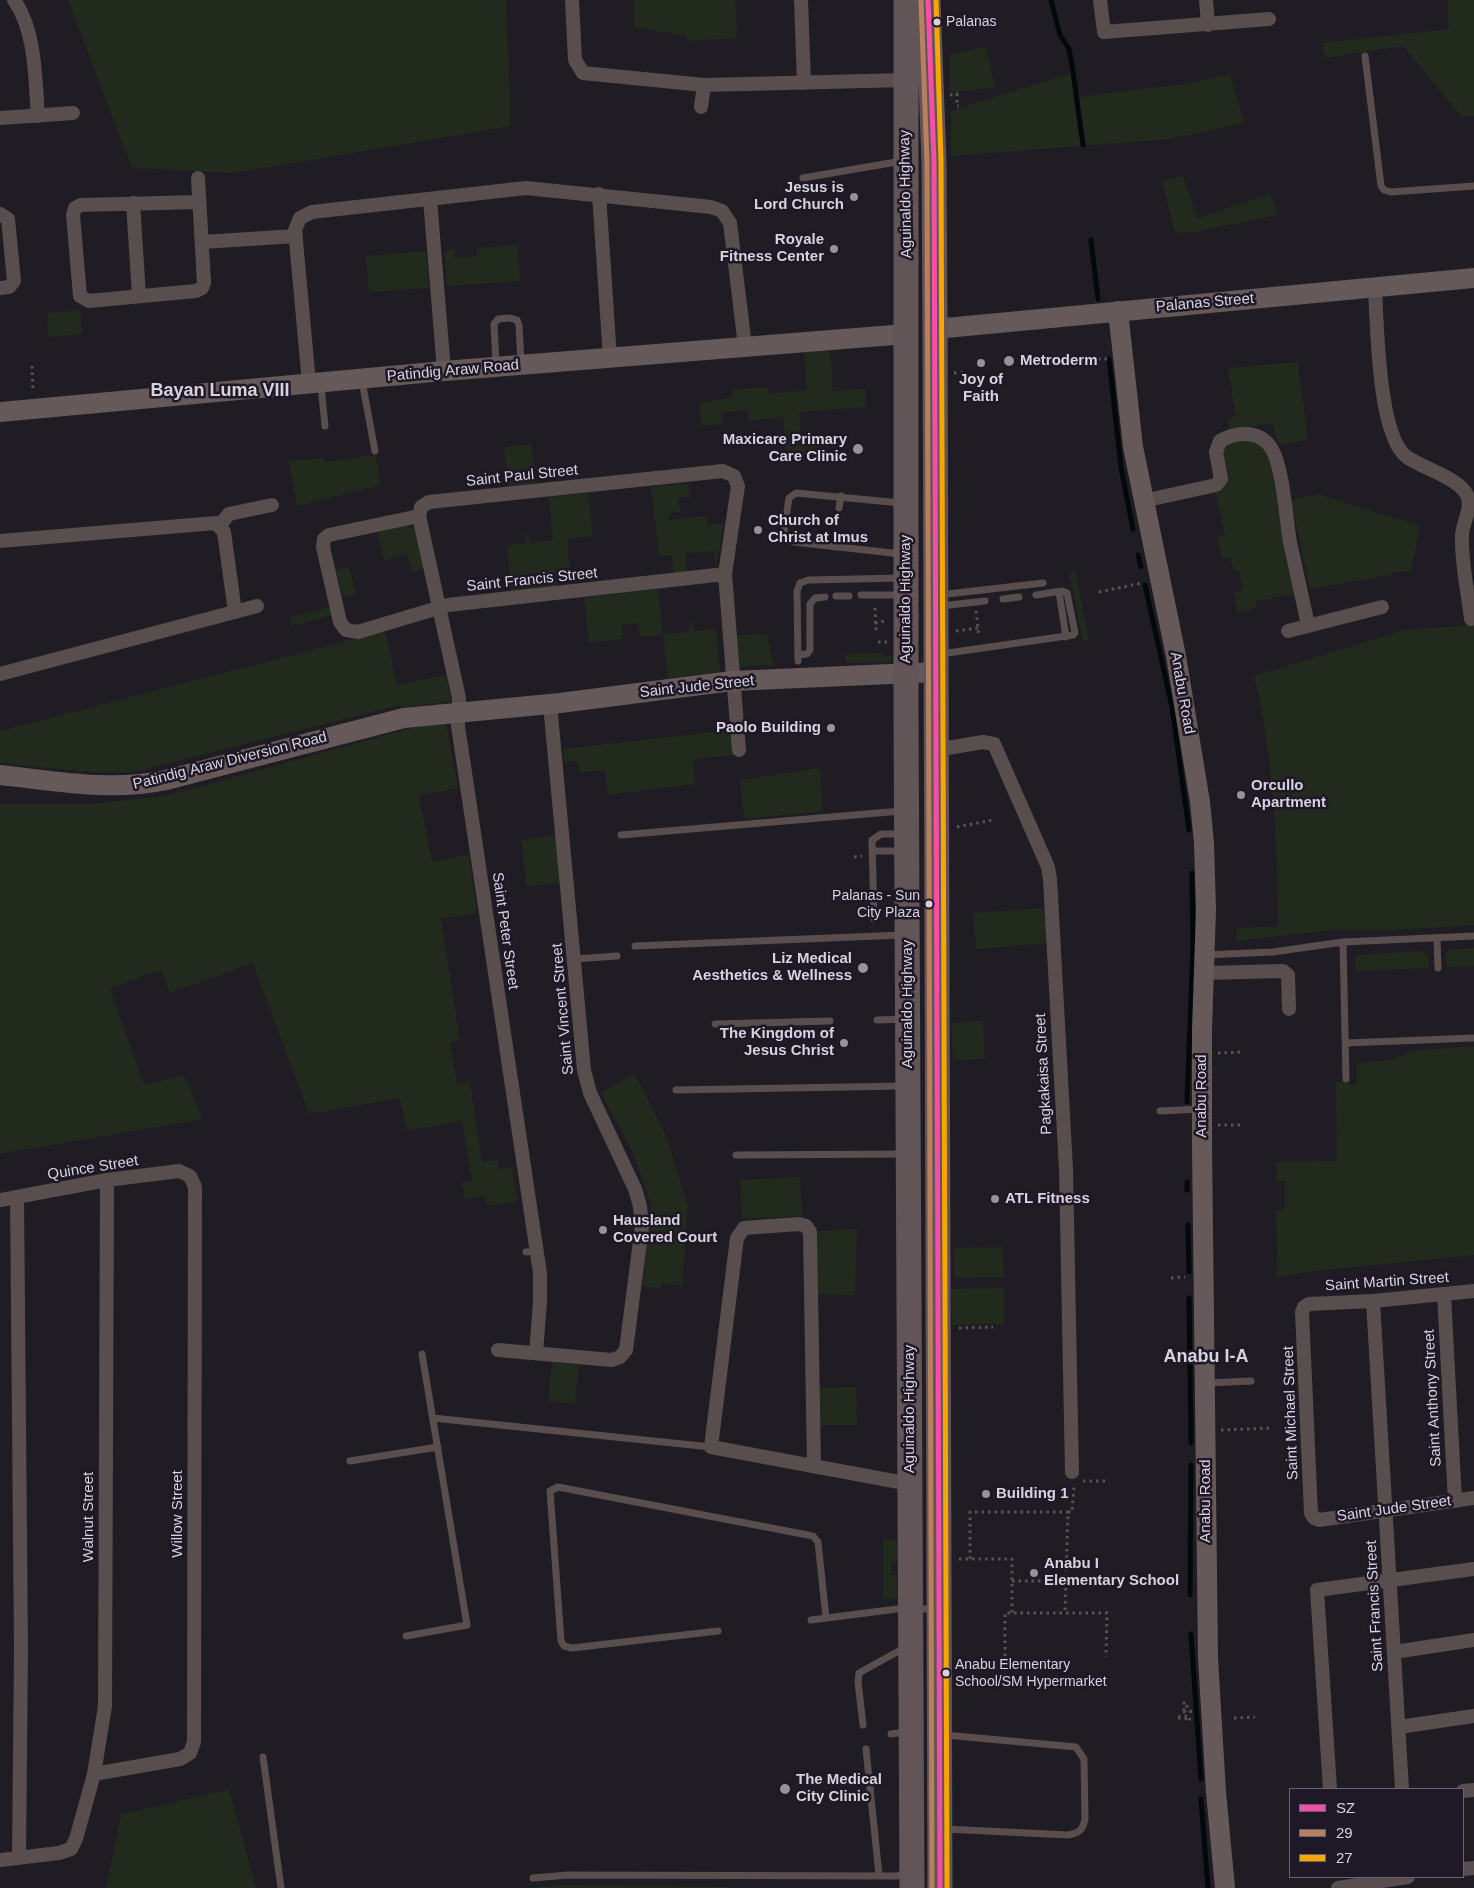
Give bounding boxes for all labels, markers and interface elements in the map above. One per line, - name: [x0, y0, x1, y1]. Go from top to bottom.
- place label: Palanas: [946, 14, 997, 30]
- marker: Palanas: [932, 17, 942, 27]
- street label: Aguinaldo Highway: [896, 130, 916, 258]
- place label: Jesus is Lord Church: [754, 179, 844, 214]
- marker: Jesus is Lord Church: [848, 191, 860, 203]
- place label: Royale Fitness Center: [720, 231, 824, 266]
- marker: Royale Fitness Center: [828, 243, 840, 255]
- street label: Palanas Street: [1155, 290, 1255, 316]
- place label: Metroderm: [1020, 352, 1098, 370]
- marker: Metroderm: [1002, 354, 1016, 368]
- street label: Patindig Araw Road: [386, 356, 520, 386]
- marker: Joy of Faith: [975, 357, 987, 369]
- place label: Joy of Faith: [959, 371, 1003, 406]
- district label: Bayan Luma VIII: [150, 380, 290, 402]
- place label: Maxicare Primary Care Clinic: [723, 431, 847, 466]
- marker: Maxicare Primary Care Clinic: [851, 442, 865, 456]
- street label: Saint Paul Street: [465, 461, 579, 491]
- place label: Church of Christ at Imus: [768, 512, 868, 547]
- marker: Church of Christ at Imus: [752, 524, 764, 536]
- street label: Aguinaldo Highway: [897, 535, 915, 663]
- street label: Saint Francis Street: [466, 564, 598, 596]
- street label: Anabu Road: [1166, 650, 1198, 736]
- street label: Saint Jude Street: [639, 672, 755, 702]
- place label: Paolo Building: [716, 719, 821, 737]
- marker: Paolo Building: [825, 722, 837, 734]
- street label: Patindig Araw Diversion Road: [131, 728, 329, 794]
- place label: Orcullo Apartment: [1251, 777, 1326, 812]
- marker: Orcullo Apartment: [1235, 789, 1247, 801]
- street label: Saint Peter Street: [488, 871, 522, 991]
- place label: Palanas - Sun City Plaza: [832, 888, 920, 920]
- marker: Palanas - Sun City Plaza: [924, 899, 934, 909]
- street label: Aguinaldo Highway: [899, 940, 917, 1068]
- street label: Saint Vincent Street: [548, 942, 578, 1076]
- place label: Liz Medical Aesthetics & Wellness: [692, 950, 852, 985]
- marker: Liz Medical Aesthetics & Wellness: [856, 961, 870, 975]
- street label: Pagkakaisa Street: [1032, 1013, 1056, 1135]
- place label: The Kingdom of Jesus Christ: [720, 1025, 834, 1060]
- marker: The Kingdom of Jesus Christ: [838, 1037, 850, 1049]
- street label: Anabu Road: [1193, 1054, 1211, 1138]
- street label: Quince Street: [46, 1152, 140, 1184]
- place label: ATL Fitness: [1005, 1190, 1090, 1208]
- marker: ATL Fitness: [989, 1193, 1001, 1205]
- place label: Hausland Covered Court: [613, 1212, 717, 1247]
- marker: Hausland Covered Court: [597, 1224, 609, 1236]
- street label: Saint Martin Street: [1324, 1269, 1450, 1295]
- street label: Saint Anthony Street: [1420, 1329, 1446, 1467]
- street label: Aguinaldo Highway: [901, 1345, 919, 1473]
- district label: Anabu I-A: [1164, 1346, 1248, 1368]
- street label: Saint Michael Street: [1280, 1346, 1302, 1480]
- street label: Anabu Road: [1197, 1459, 1215, 1543]
- street label: Willow Street: [169, 1470, 187, 1558]
- street label: Walnut Street: [80, 1472, 98, 1562]
- place label: Building 1: [996, 1485, 1068, 1503]
- marker: Building 1: [980, 1488, 992, 1500]
- street label: Saint Jude Street: [1336, 1492, 1452, 1526]
- street label: Saint Francis Street: [1363, 1540, 1387, 1672]
- place label: Anabu I Elementary School: [1044, 1555, 1179, 1590]
- marker: Anabu I Elementary School: [1028, 1567, 1040, 1579]
- place label: Anabu Elementary School/SM Hypermarket: [955, 1657, 1107, 1690]
- marker: Anabu Elementary School/SM Hypermarket: [941, 1668, 951, 1678]
- place label: The Medical City Clinic: [796, 1771, 882, 1806]
- marker: The Medical City Clinic: [778, 1782, 792, 1796]
- legend: [1289, 1788, 1464, 1878]
- text: SZ: [1336, 1799, 1355, 1816]
- text: 29: [1336, 1824, 1353, 1841]
- text: 27: [1336, 1849, 1353, 1866]

